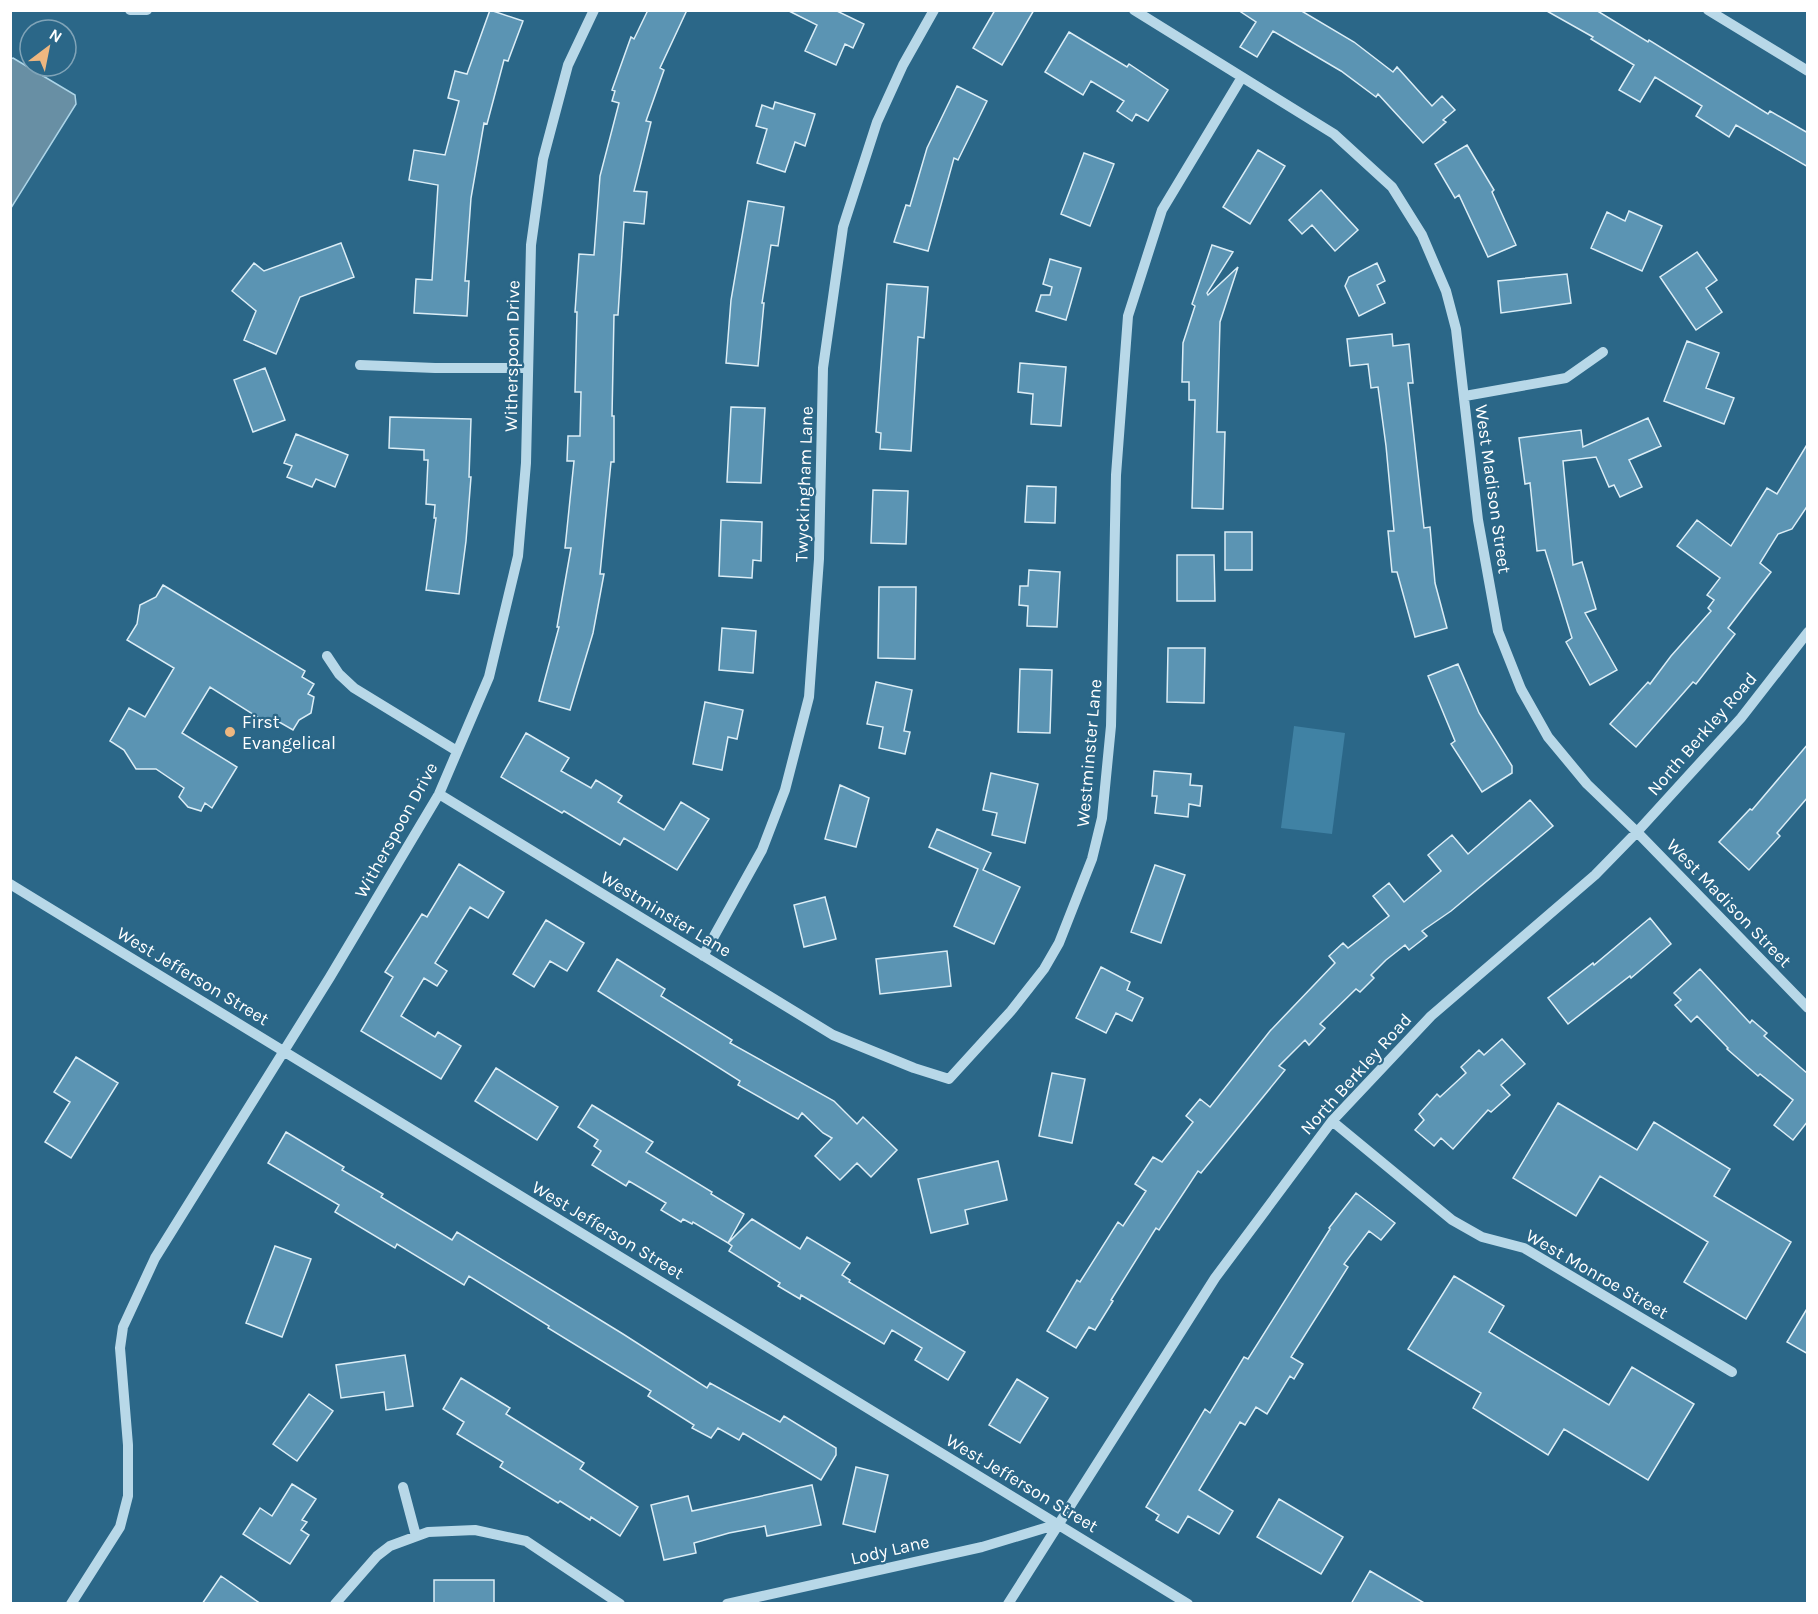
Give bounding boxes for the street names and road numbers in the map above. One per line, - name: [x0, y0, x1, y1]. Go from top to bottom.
- street label: Witherspoon Drive: [500, 280, 524, 432]
- street label: West Madison Street: [1470, 403, 1516, 575]
- street label: Twyckingham Lane: [790, 406, 818, 562]
- street label: North Berkley Road: [1643, 668, 1761, 800]
- street label: Westminster Lane: [1072, 678, 1106, 828]
- street label: Witherspoon Drive: [350, 758, 442, 902]
- street label: West Madison Street: [1662, 834, 1796, 972]
- street label: Westminster Lane: [597, 866, 735, 962]
- street label: West Jefferson Street: [113, 922, 273, 1030]
- street label: North Berkley Road: [1296, 1009, 1416, 1139]
- street label: West Jefferson Street: [528, 1176, 688, 1284]
- street label: West Monroe Street: [1522, 1224, 1672, 1324]
- street label: West Jefferson Street: [942, 1429, 1102, 1537]
- street label: Lody Lane: [849, 1530, 931, 1570]

